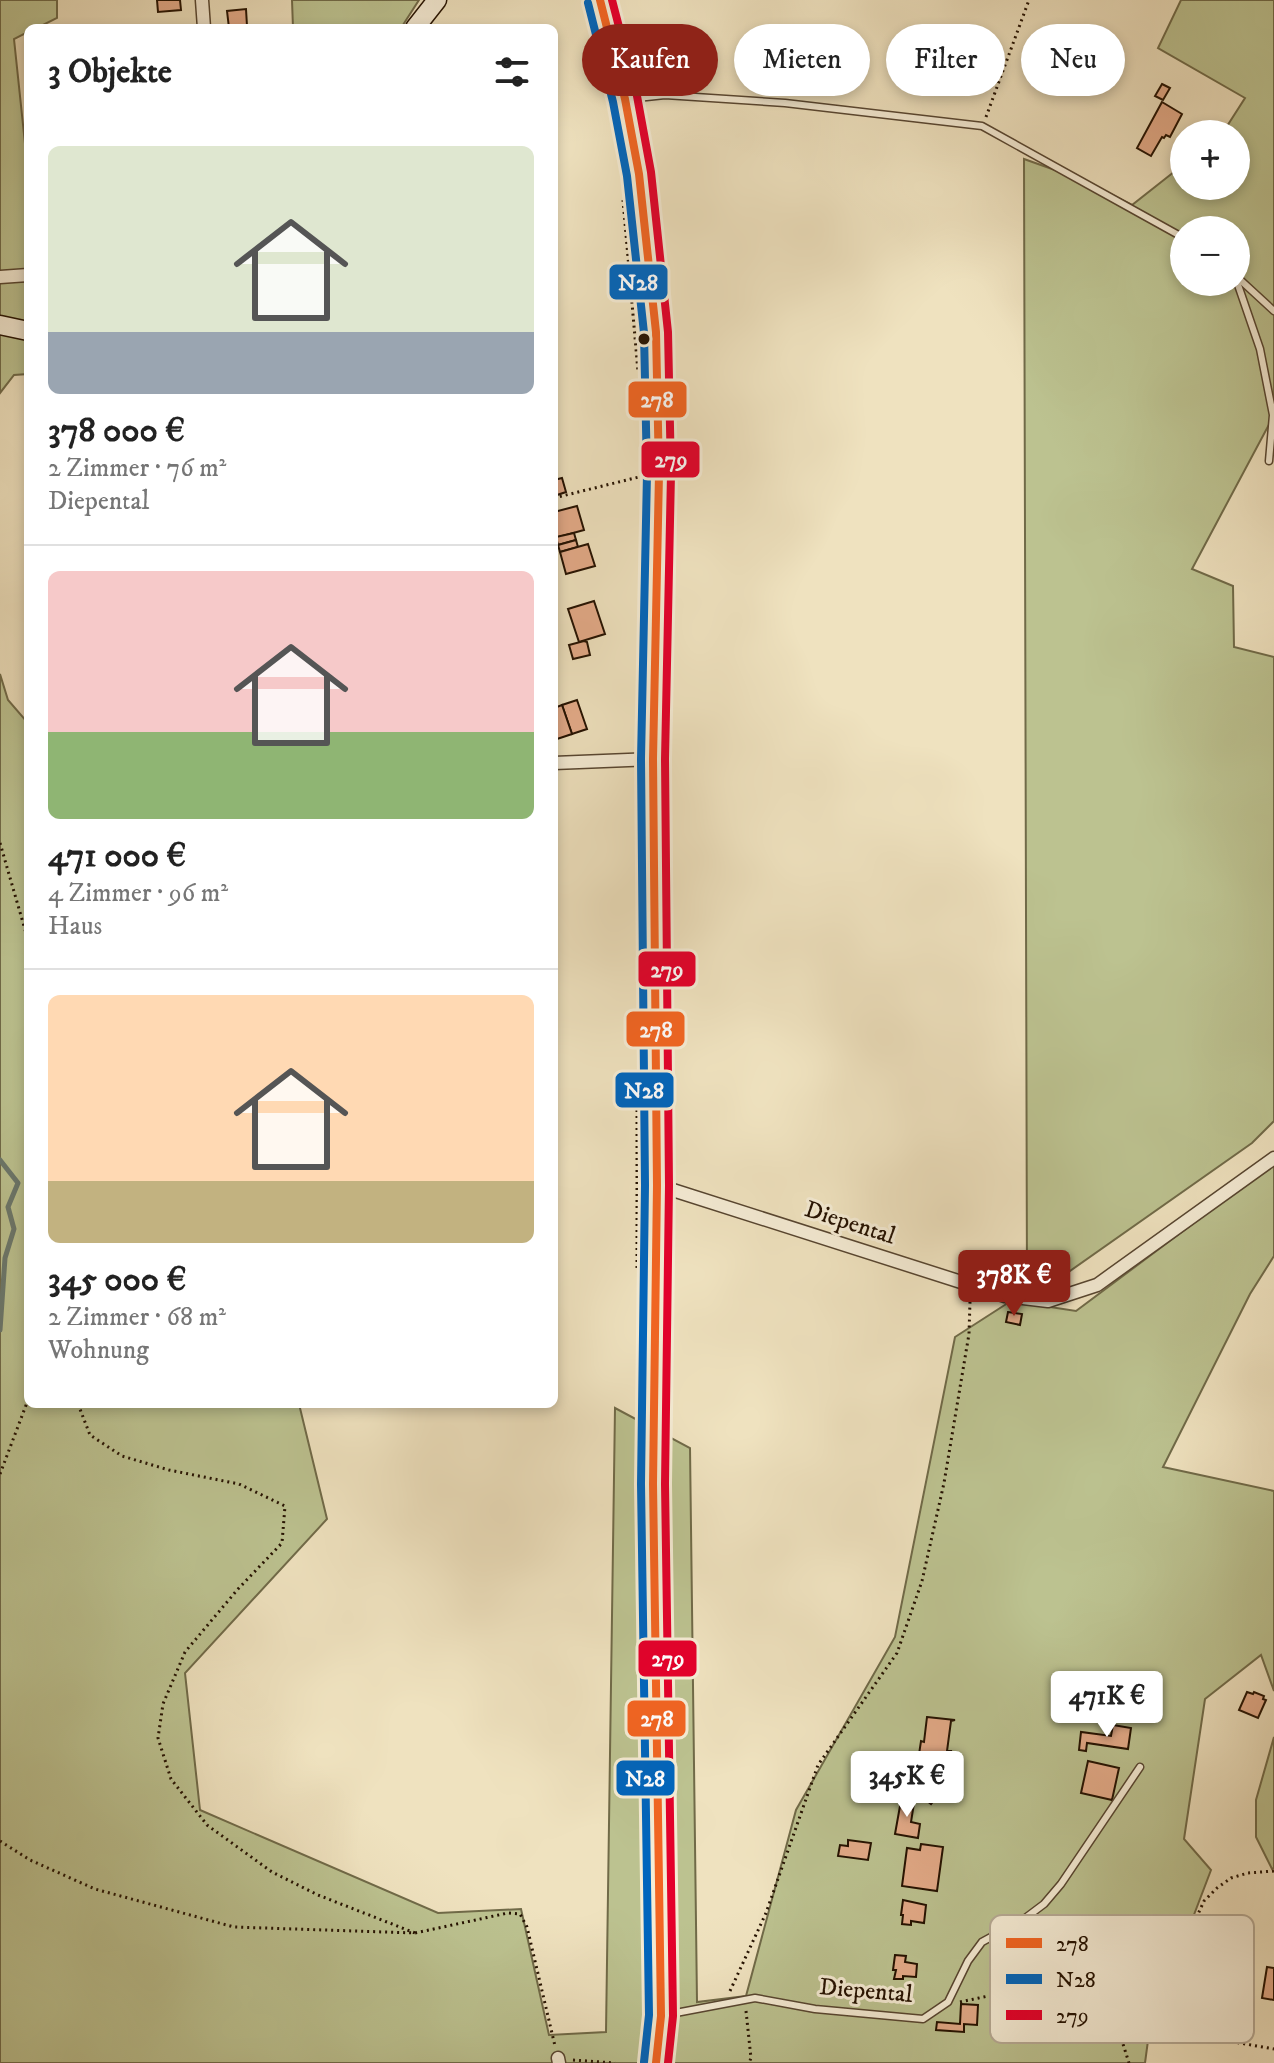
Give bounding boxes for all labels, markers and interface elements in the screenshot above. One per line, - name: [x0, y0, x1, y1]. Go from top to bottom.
- chip: Kaufen: [582, 24, 718, 96]
- chip: Mieten: [734, 24, 870, 96]
- chip: Filter: [886, 24, 1005, 96]
- chip: Neu: [1021, 24, 1125, 96]
- icon: filters: [490, 50, 534, 94]
- text: 3 Objekte: [48, 51, 172, 93]
- map controls: [1170, 120, 1250, 296]
- button: +: [1170, 120, 1250, 200]
- icon: home: [219, 198, 363, 342]
- button: −: [1170, 216, 1250, 296]
- line badge: N28: [608, 263, 669, 301]
- text: N28: [618, 270, 658, 297]
- unlabelled marker: [636, 331, 652, 347]
- line badge: 278: [627, 380, 688, 419]
- text: 278: [641, 387, 673, 414]
- text: 378 000 €: [48, 410, 185, 452]
- line badge: 279: [640, 440, 701, 479]
- text: 279: [655, 447, 687, 474]
- text: 2 Zimmer · 76 m²: [48, 452, 226, 485]
- text: Diepental: [48, 485, 149, 518]
- icon: home: [219, 623, 363, 767]
- text: 471 000 €: [48, 835, 186, 877]
- text: 4 Zimmer · 96 m²: [48, 877, 228, 910]
- text: Haus: [48, 910, 102, 943]
- line badge: 279: [637, 950, 697, 988]
- text: 279: [651, 957, 683, 984]
- line badge: 278: [625, 1010, 686, 1048]
- text: 278: [640, 1017, 672, 1044]
- icon: home: [219, 1047, 363, 1191]
- line badge: N28: [614, 1071, 675, 1109]
- text: N28: [624, 1078, 664, 1105]
- street label: Diepental: [801, 1194, 900, 1252]
- pin: 378K €: [949, 1250, 1079, 1318]
- text: 345 000 €: [48, 1259, 186, 1301]
- text: 378K €: [976, 1259, 1052, 1292]
- text: 2 Zimmer · 68 m²: [48, 1301, 226, 1334]
- text: Wohnung: [48, 1334, 149, 1367]
- line badge: 279: [637, 1639, 698, 1678]
- text: 279: [652, 1646, 684, 1673]
- pin: 471K €: [1042, 1671, 1172, 1739]
- text: 471K €: [1069, 1680, 1145, 1713]
- line badge: 278: [626, 1699, 687, 1738]
- text: 278: [641, 1706, 673, 1733]
- pin: 345K €: [842, 1751, 972, 1819]
- line badge: N28: [615, 1759, 676, 1797]
- text: 345K €: [869, 1760, 945, 1793]
- text: N28: [625, 1766, 665, 1793]
- legend: [990, 1915, 1254, 2043]
- text: 278: [1056, 1931, 1089, 1958]
- text: N28: [1056, 1967, 1096, 1994]
- street label: Diepental: [818, 1972, 915, 2010]
- text: 279: [1056, 2003, 1089, 2030]

